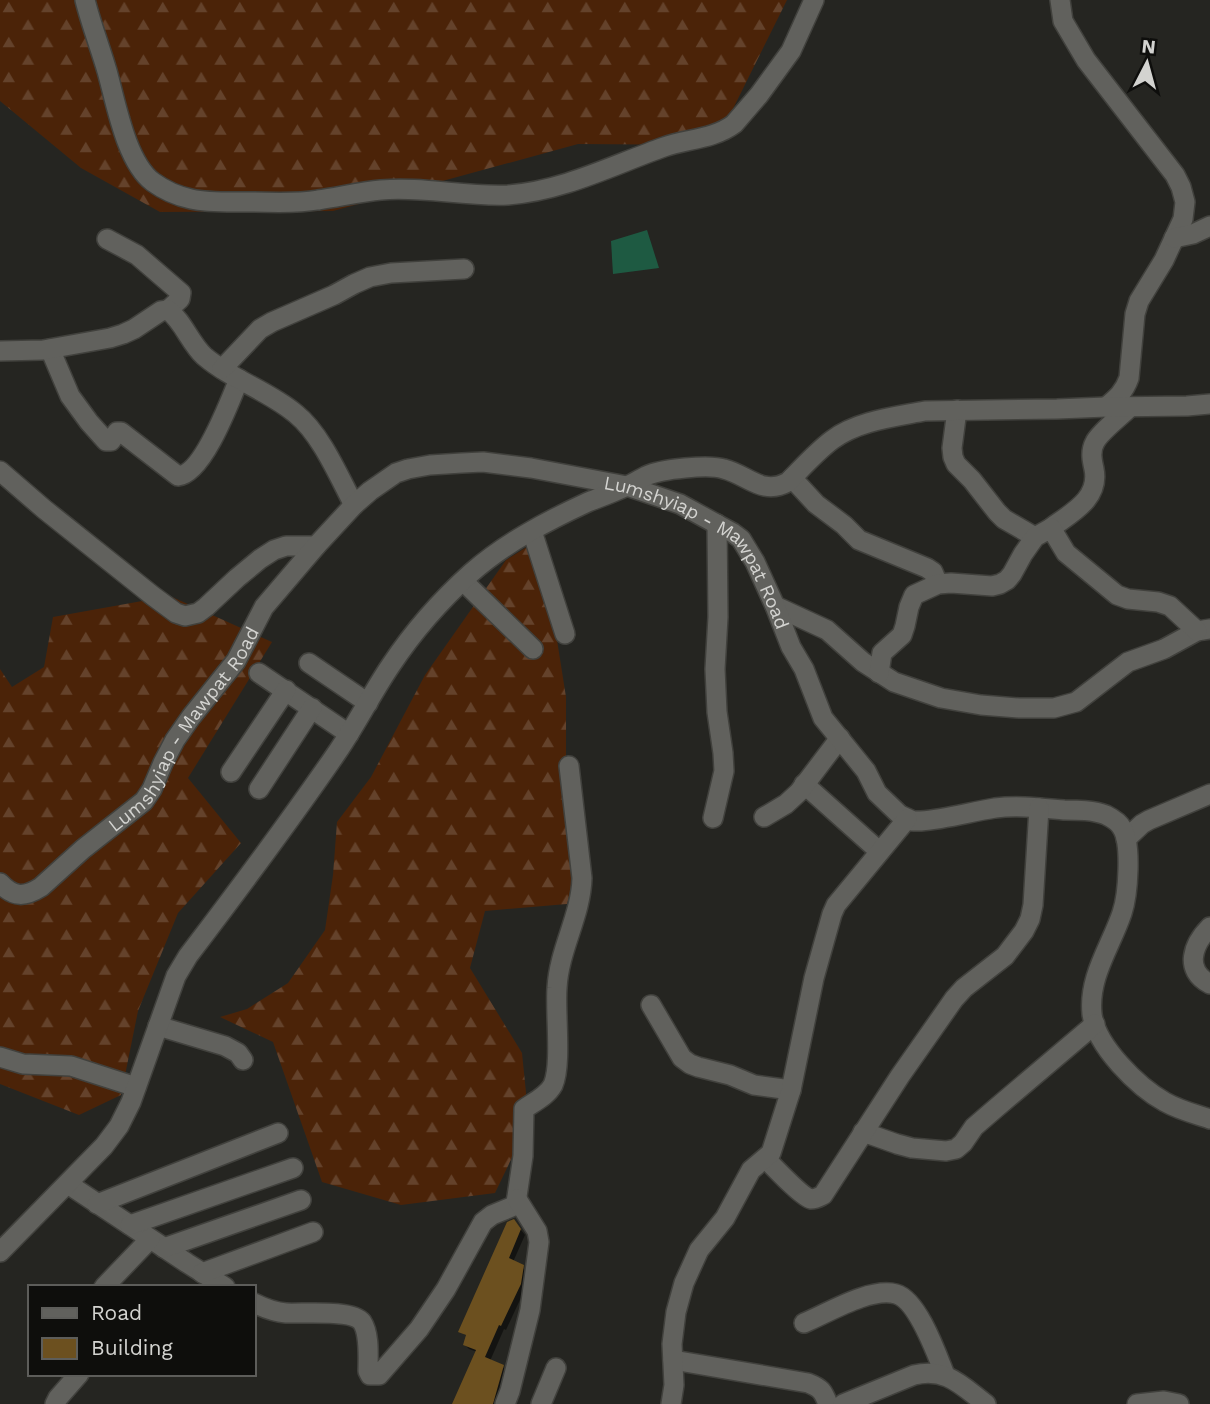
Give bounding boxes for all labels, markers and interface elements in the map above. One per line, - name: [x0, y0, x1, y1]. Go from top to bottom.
- north arrow: [1112, 28, 1182, 98]
- text: N: [1141, 34, 1157, 59]
- street label: Lumshyiap - Mawpat Road: [602, 470, 794, 632]
- street label: Lumshyiap - Mawpat Road: [103, 623, 263, 836]
- legend: [28, 1285, 256, 1376]
- text: Road: [91, 1300, 142, 1325]
- text: Building: [91, 1335, 173, 1360]

